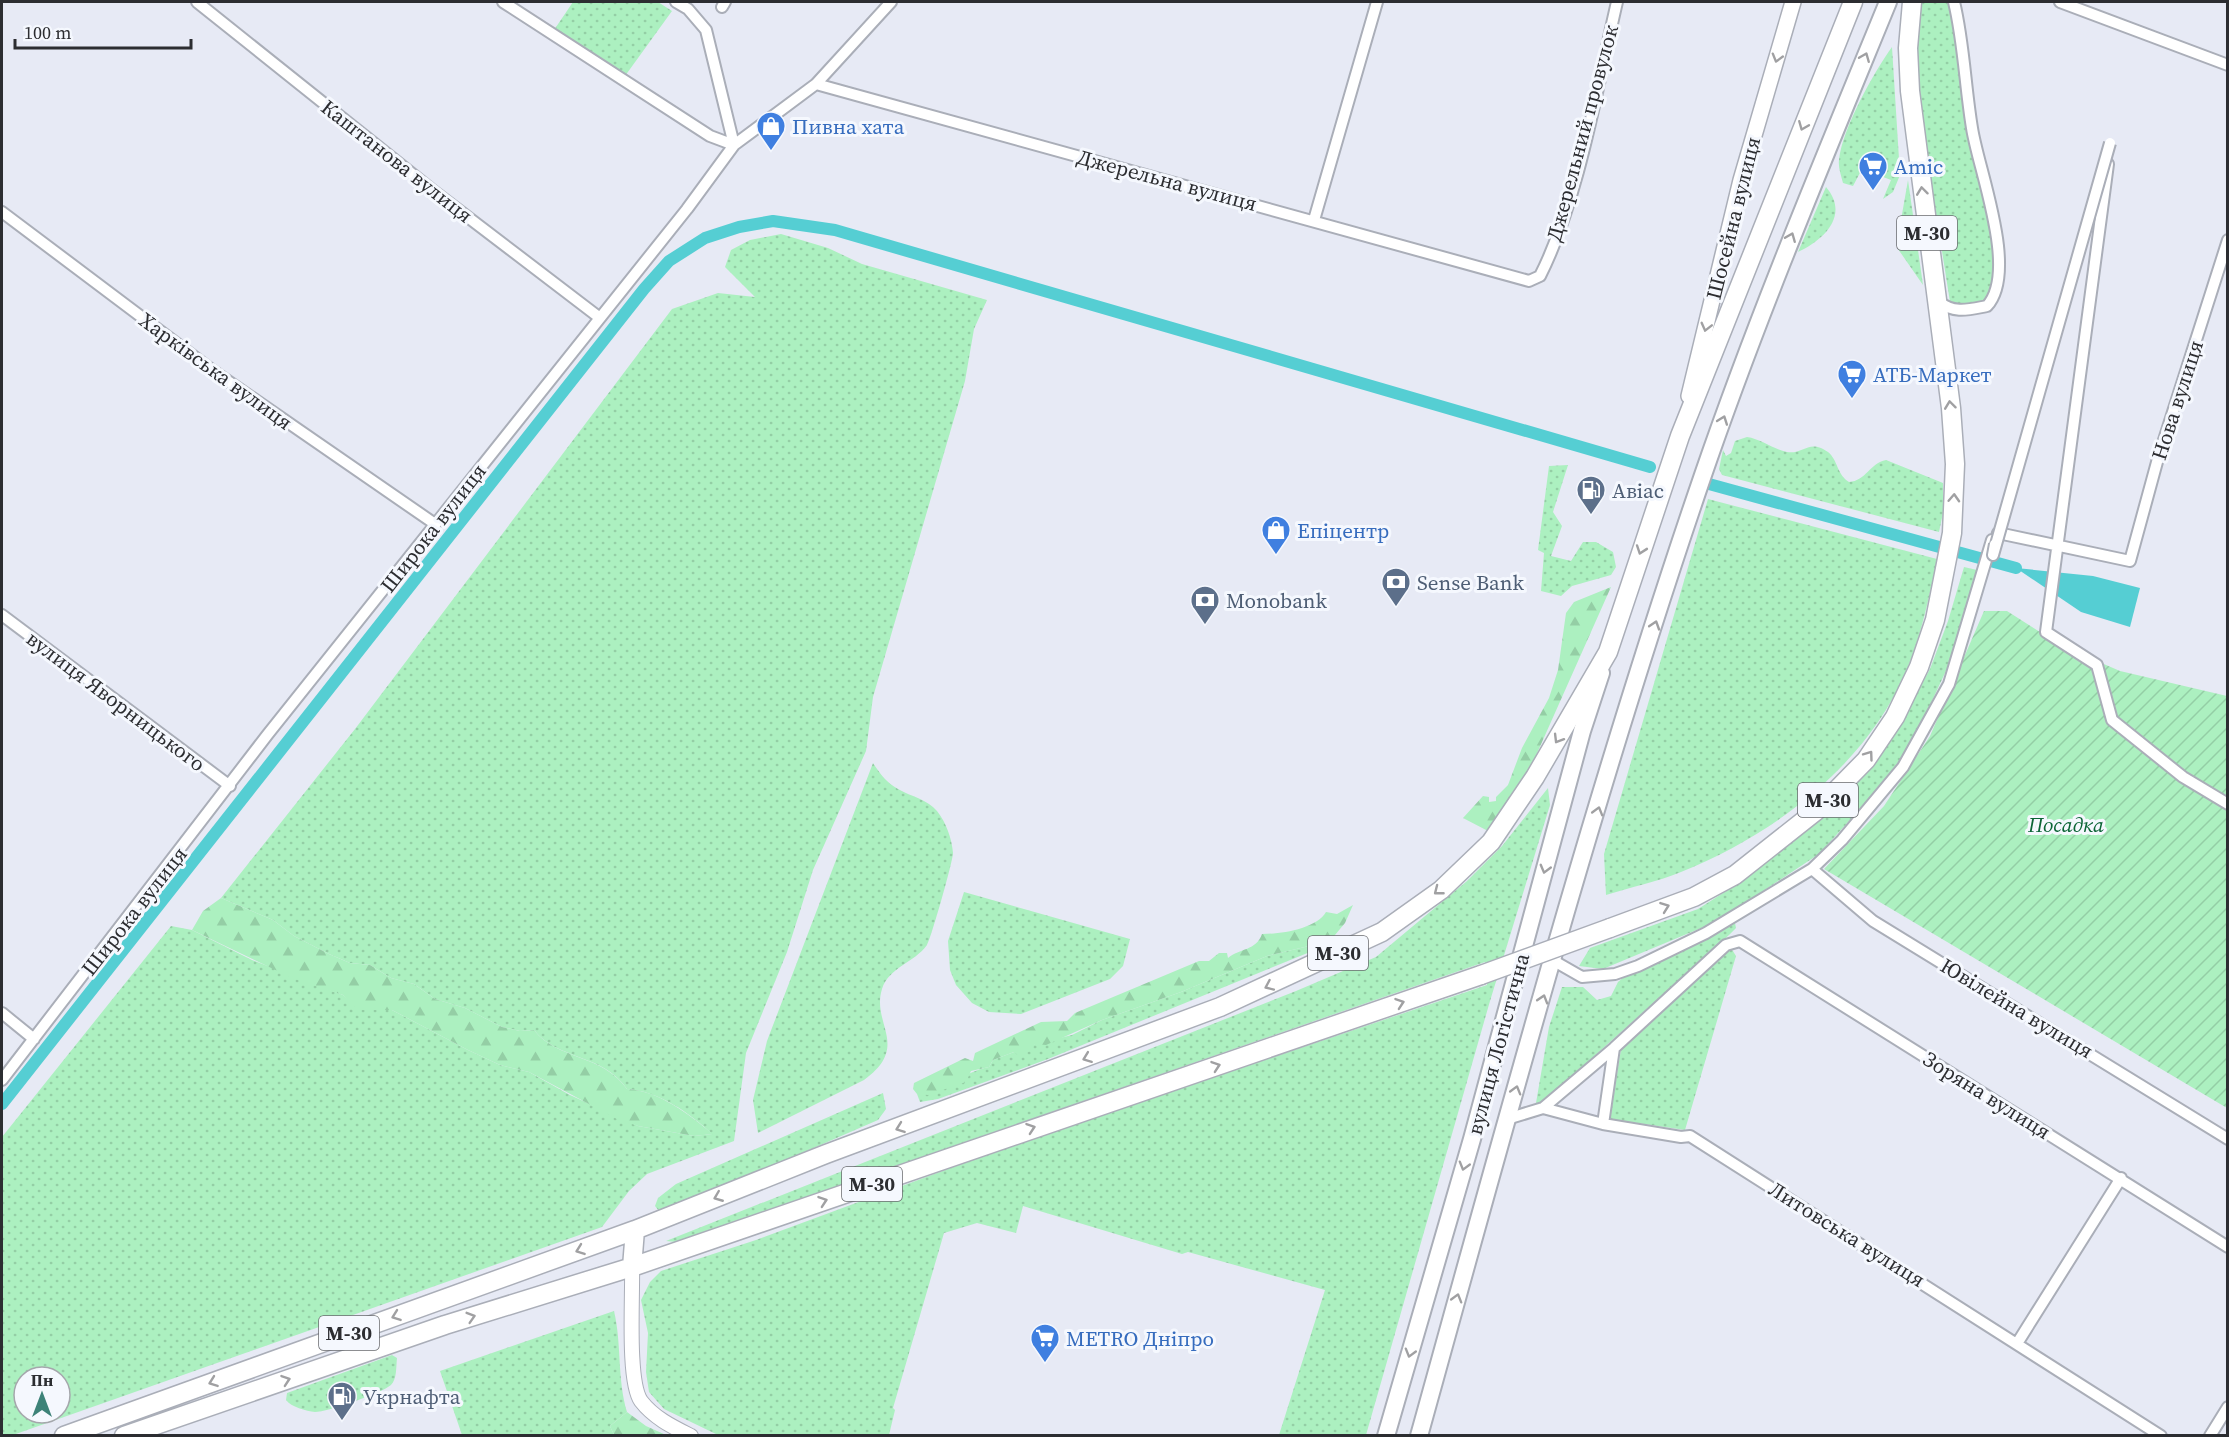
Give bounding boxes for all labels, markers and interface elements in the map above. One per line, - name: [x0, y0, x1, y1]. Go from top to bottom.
- scale bar: [15, 12, 190, 50]
- text: 100 m: [24, 20, 71, 45]
- street label: Джерельний провулок: [1539, 21, 1625, 245]
- one-way arrow: [1772, 52, 1784, 63]
- one-way arrow: [1858, 52, 1870, 63]
- street label: Каштанова вулиця: [315, 93, 479, 229]
- shop icon: Пивна хата: [755, 110, 787, 152]
- place label: Пивна хата: [792, 112, 905, 141]
- one-way arrow: [1798, 120, 1810, 131]
- street label: Шосейна вулиця: [1699, 134, 1767, 302]
- street label: Джерельна вулиця: [1074, 142, 1260, 218]
- supermarket icon: Amic: [1857, 150, 1889, 192]
- place label: Amic: [1894, 152, 1943, 181]
- one-way arrow: [1916, 187, 1929, 196]
- road number: М-30: [1897, 216, 1957, 250]
- one-way arrow: [1784, 233, 1796, 244]
- street label: Харківська вулиця: [133, 305, 299, 437]
- one-way arrow: [1700, 322, 1713, 332]
- street label: Нова вулиця: [2144, 336, 2210, 464]
- supermarket icon: АТБ-Маркет: [1836, 358, 1868, 400]
- place label: АТБ-Маркет: [1873, 360, 1992, 389]
- one-way arrow: [1944, 401, 1957, 410]
- one-way arrow: [1716, 415, 1728, 426]
- street label: Широка вулиця: [373, 457, 493, 599]
- fuel station icon: Авіас: [1575, 474, 1607, 516]
- place label: Авіас: [1612, 476, 1664, 505]
- one-way arrow: [1947, 494, 1960, 503]
- shop icon: Епіцентр: [1260, 514, 1292, 556]
- place label: Епіцентр: [1297, 516, 1389, 545]
- one-way arrow: [1636, 544, 1648, 555]
- bank icon: Sense Bank: [1380, 566, 1412, 608]
- place label: Sense Bank: [1417, 568, 1524, 597]
- bank icon: Monobank: [1189, 584, 1221, 626]
- place label: Monobank: [1226, 586, 1328, 615]
- one-way arrow: [1648, 620, 1660, 631]
- street label: вулиця Яворницького: [20, 624, 212, 778]
- one-way arrow: [1554, 733, 1566, 743]
- one-way arrow: [1862, 751, 1873, 762]
- road number: М-30: [1798, 783, 1858, 817]
- one-way arrow: [1591, 807, 1603, 817]
- park label: Посадка: [2027, 810, 2104, 839]
- street label: Широка вулиця: [74, 840, 194, 982]
- one-way arrow: [1540, 864, 1552, 874]
- one-way arrow: [1434, 883, 1445, 894]
- one-way arrow: [1659, 902, 1669, 915]
- road number: М-30: [1308, 936, 1368, 970]
- street label: вулиця Логістична: [1460, 950, 1536, 1138]
- street label: Ювілейна вулиця: [1935, 951, 2099, 1065]
- one-way arrow: [1264, 979, 1275, 991]
- one-way arrow: [1536, 994, 1548, 1005]
- one-way arrow: [1394, 997, 1405, 1010]
- street label: Зоряна вулиця: [1918, 1044, 2056, 1146]
- one-way arrow: [1083, 1051, 1094, 1063]
- one-way arrow: [1210, 1060, 1221, 1073]
- one-way arrow: [1509, 1085, 1521, 1096]
- one-way arrow: [895, 1120, 906, 1133]
- one-way arrow: [1025, 1123, 1036, 1136]
- one-way arrow: [1459, 1160, 1471, 1171]
- road number: М-30: [842, 1167, 902, 1201]
- street label: Литовська вулиця: [1763, 1174, 1931, 1294]
- one-way arrow: [713, 1190, 724, 1202]
- one-way arrow: [817, 1195, 828, 1208]
- one-way arrow: [575, 1242, 586, 1255]
- one-way arrow: [1450, 1293, 1462, 1304]
- one-way arrow: [391, 1308, 402, 1321]
- one-way arrow: [465, 1312, 476, 1324]
- road number: М-30: [319, 1316, 379, 1350]
- supermarket icon: METRO Дніпро: [1029, 1322, 1061, 1364]
- place label: METRO Дніпро: [1066, 1324, 1214, 1353]
- one-way arrow: [1405, 1347, 1417, 1358]
- north arrow: [12, 1365, 72, 1425]
- text: Пн: [31, 1369, 53, 1391]
- one-way arrow: [208, 1374, 219, 1387]
- one-way arrow: [280, 1374, 291, 1387]
- fuel station icon: Укрнафта: [326, 1380, 358, 1422]
- place label: Укрнафта: [363, 1382, 461, 1411]

